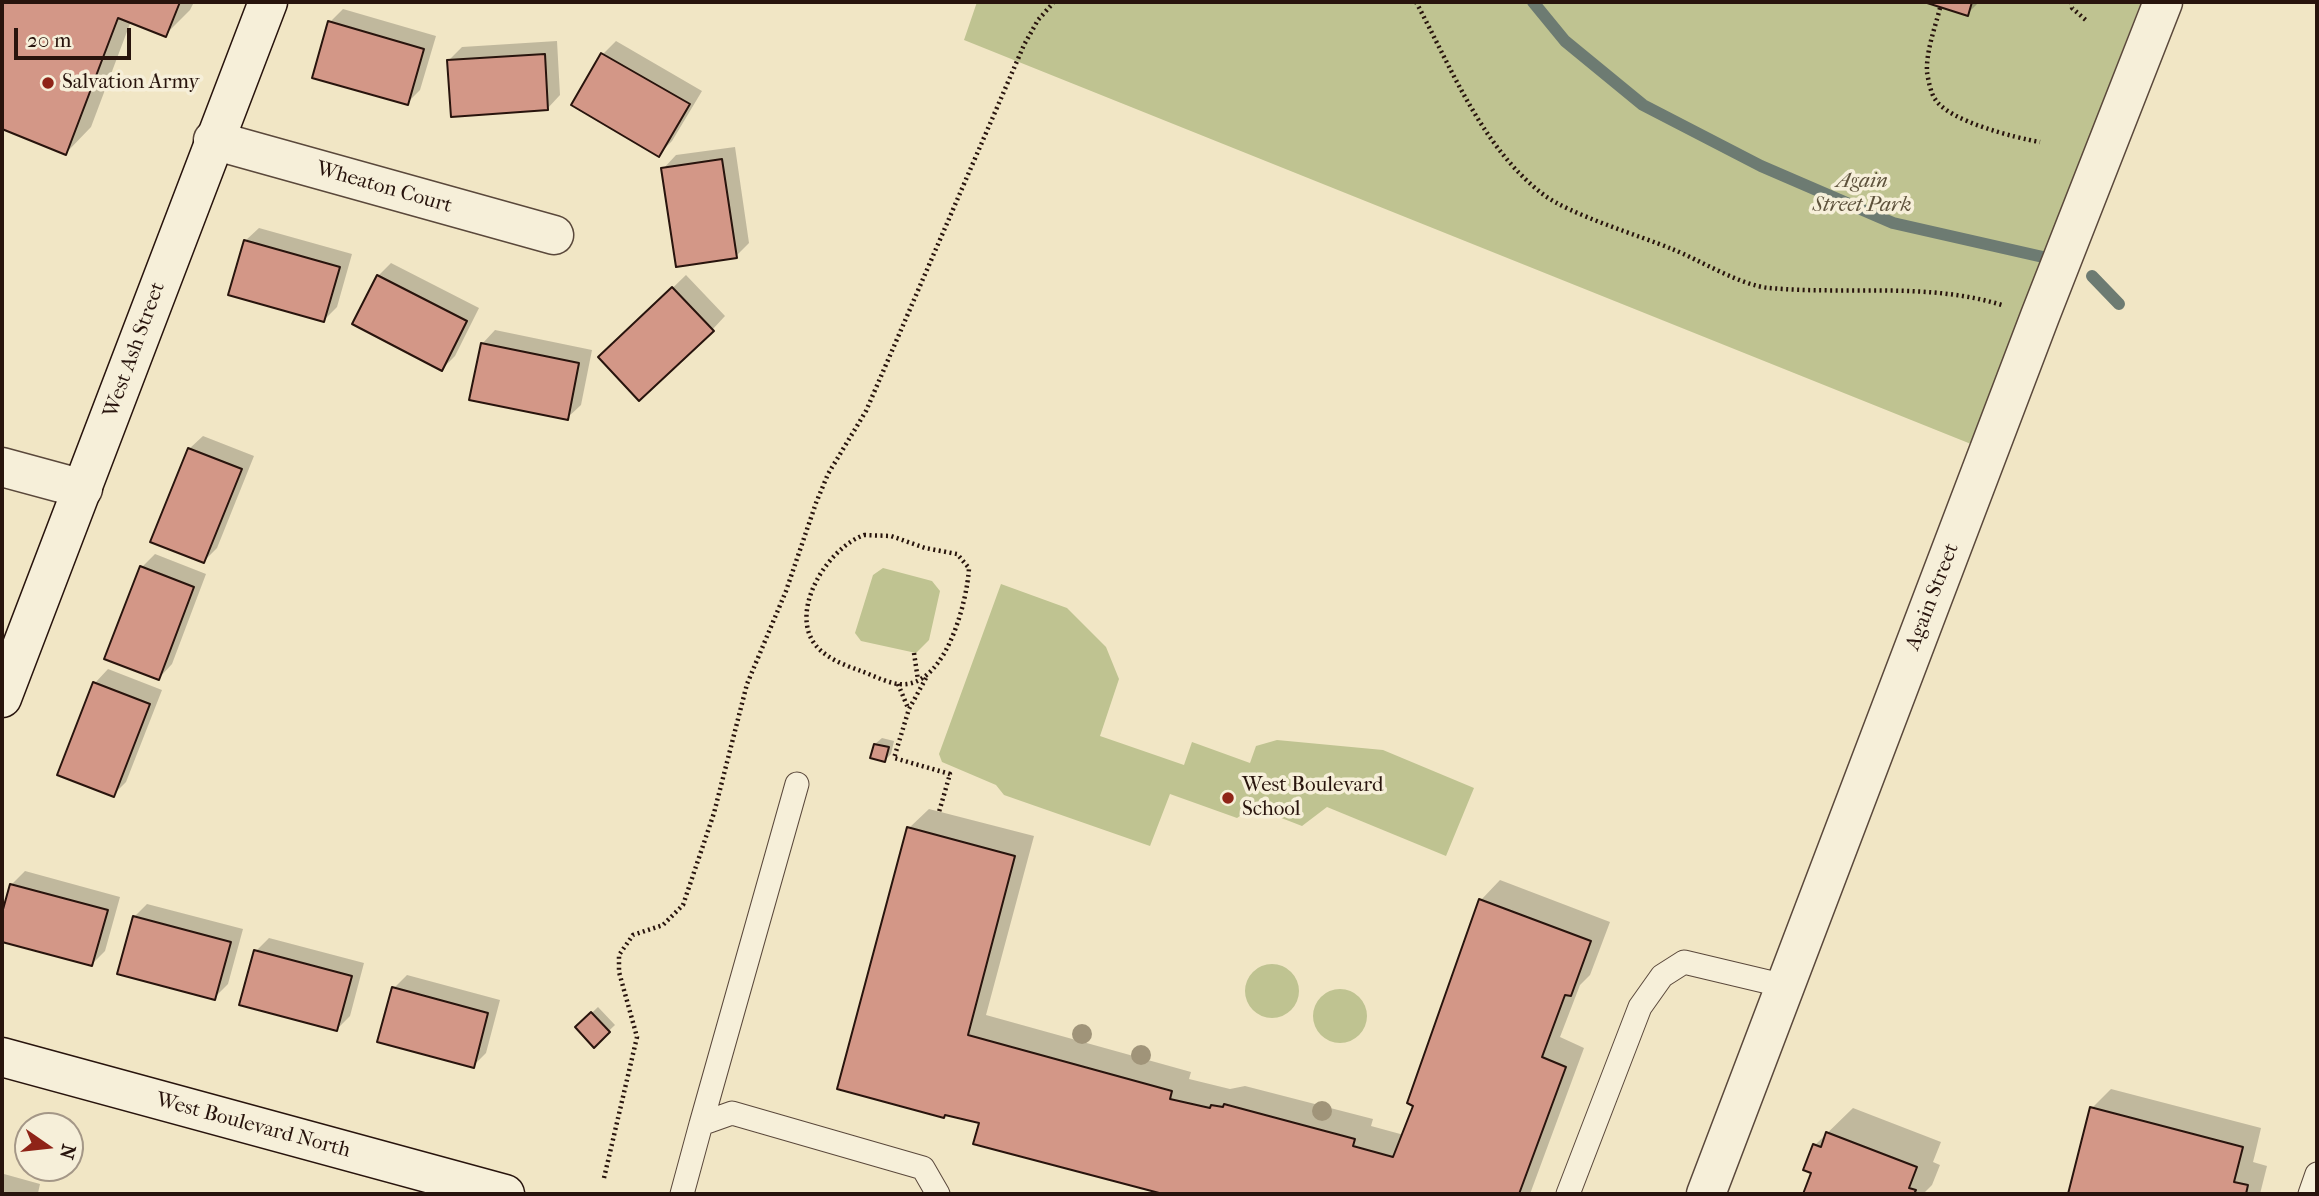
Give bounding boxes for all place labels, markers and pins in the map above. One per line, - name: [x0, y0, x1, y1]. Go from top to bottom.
- place label: Salvation Army: [62, 70, 199, 96]
- marker: Salvation Army: [40, 75, 56, 91]
- place label: West Boulevard School: [1242, 773, 1383, 823]
- marker: West Boulevard School: [1220, 790, 1236, 806]

